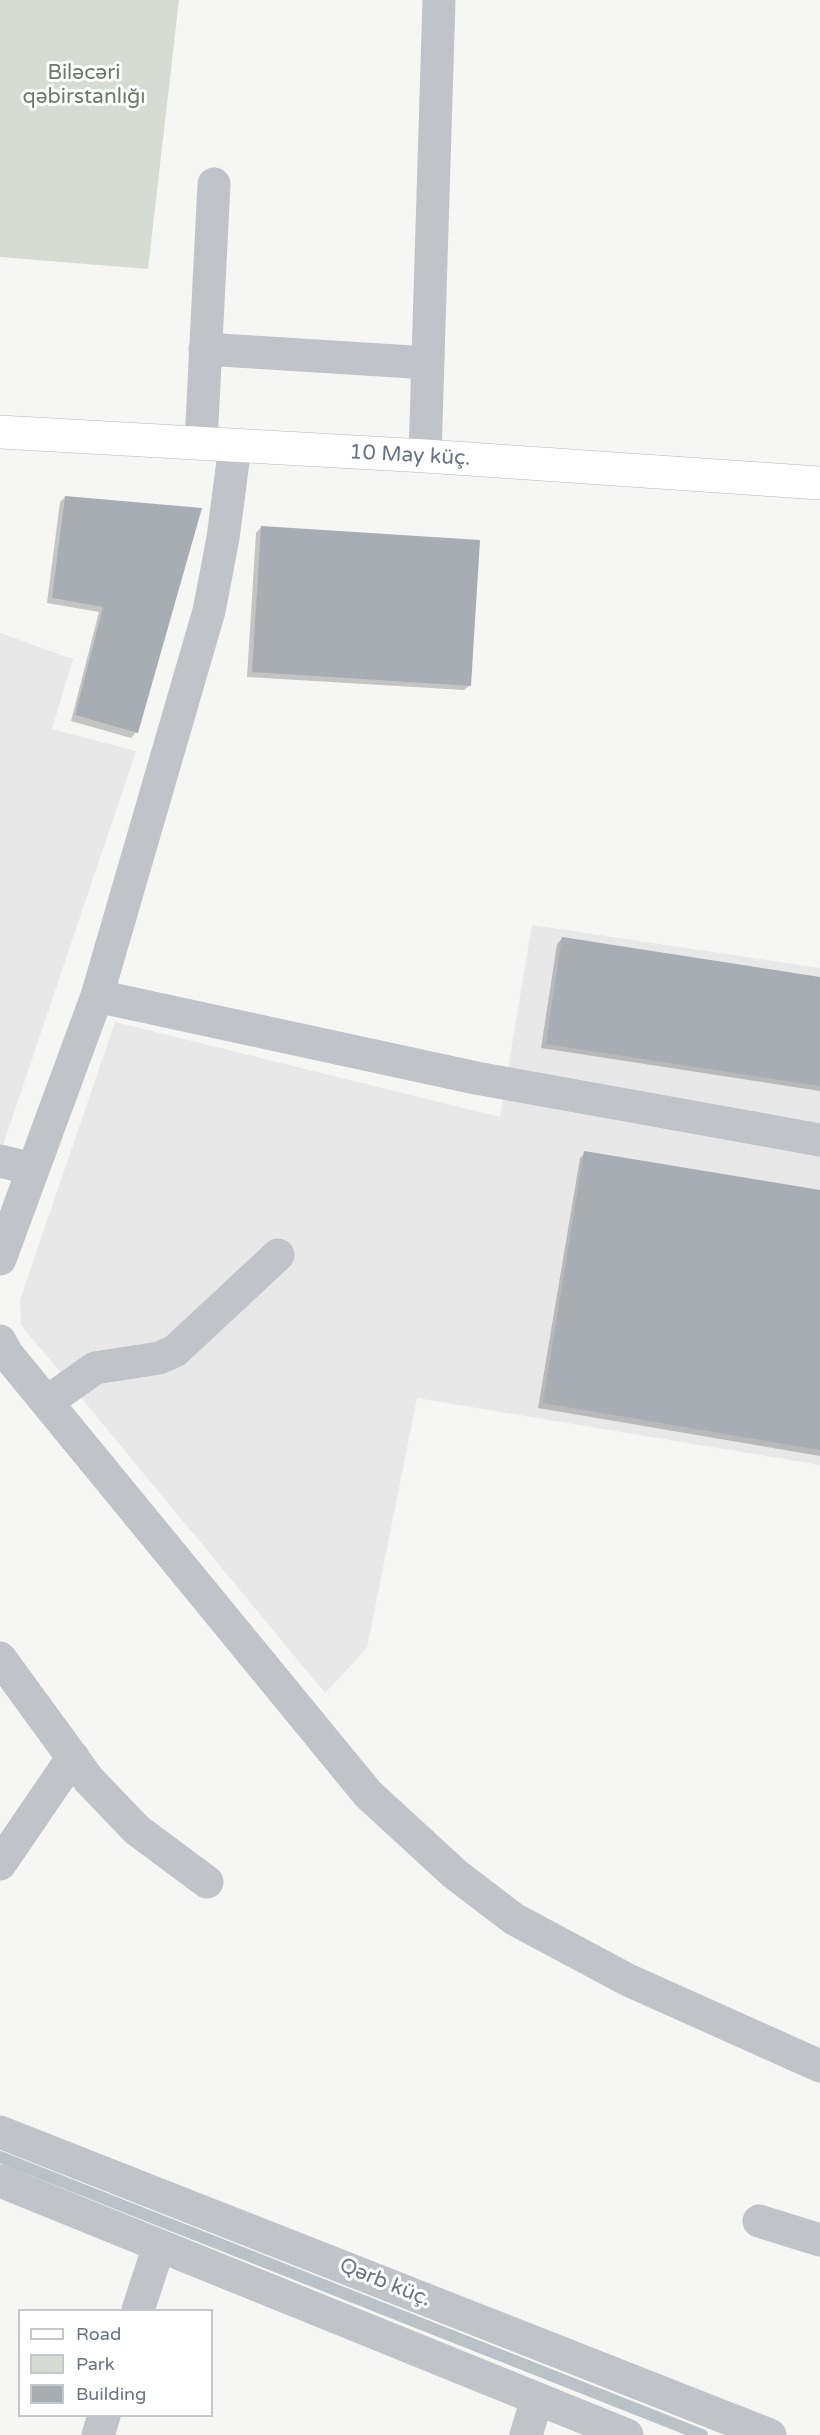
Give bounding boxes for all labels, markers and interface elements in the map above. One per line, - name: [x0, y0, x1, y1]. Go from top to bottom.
- park label: Biləcəri qəbirstanlığı: [22, 60, 146, 110]
- street label: 10 May küç.: [349, 440, 471, 472]
- street label: Qərb küç.: [336, 2253, 434, 2313]
- legend: [18, 2309, 213, 2417]
- text: Road: [76, 2323, 121, 2345]
- text: Park: [76, 2353, 114, 2375]
- text: Building: [76, 2383, 146, 2405]

